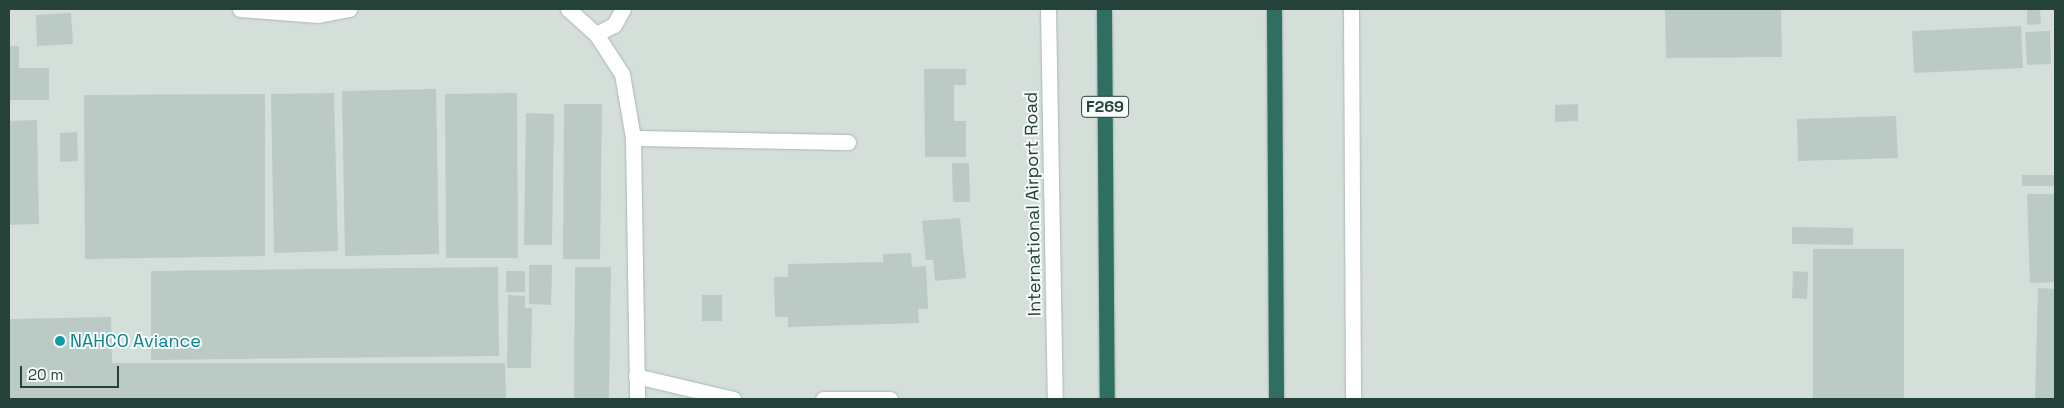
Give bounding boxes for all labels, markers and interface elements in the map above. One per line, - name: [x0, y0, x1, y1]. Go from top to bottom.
- street label: International Airport Road: [1020, 91, 1046, 317]
- road number: F269: [1080, 94, 1130, 120]
- place label: NAHCO Aviance: [70, 330, 201, 352]
- marker: NAHCO Aviance: [54, 335, 66, 347]
- scale bar: [22, 356, 121, 388]
- text: 20 m: [28, 365, 63, 384]

